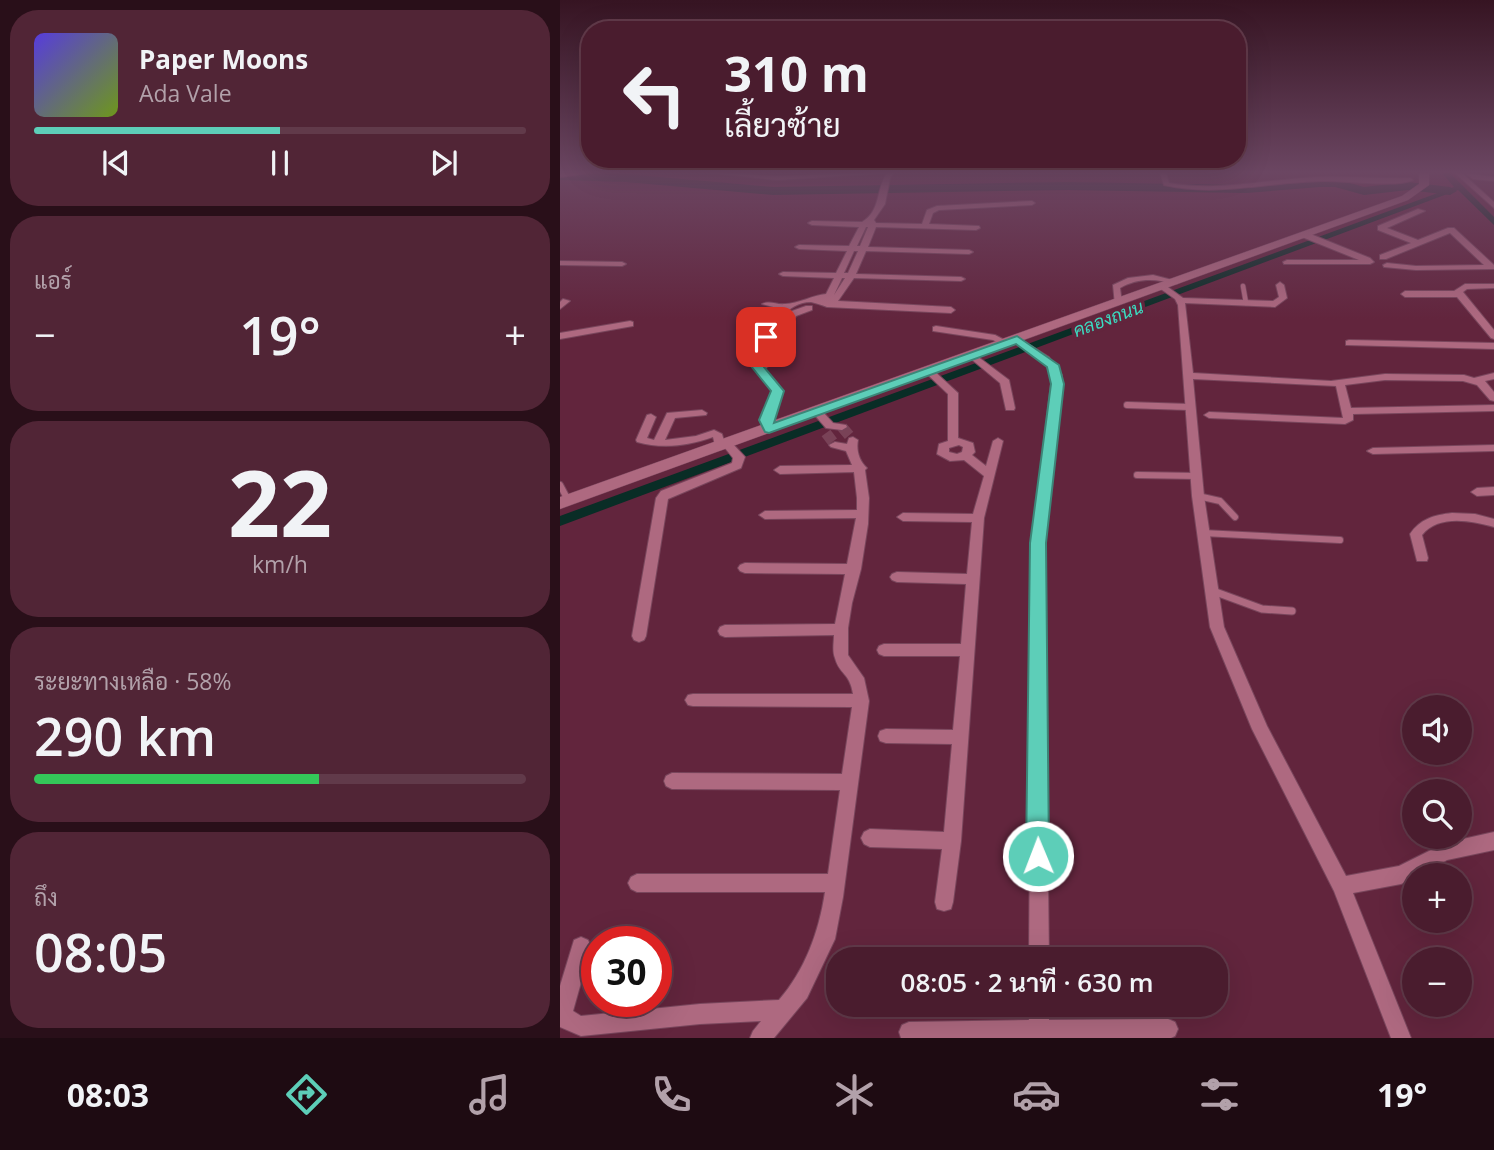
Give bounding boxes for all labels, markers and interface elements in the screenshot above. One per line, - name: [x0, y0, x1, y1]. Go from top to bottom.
- text: 310 m: [724, 40, 869, 106]
- text: Paper Moons: [139, 41, 308, 77]
- icon: left: [609, 49, 700, 140]
- text: Ada Vale: [139, 77, 232, 109]
- text: เลี้ยวซ้าย: [724, 103, 841, 146]
- icon: previous: [97, 144, 135, 182]
- icon: pause: [261, 144, 299, 182]
- icon: next: [425, 144, 463, 182]
- text: แอร์: [34, 264, 72, 296]
- water label: คลองถนน: [1069, 294, 1147, 342]
- text: 19°: [239, 299, 321, 370]
- pin: [736, 307, 796, 367]
- text: −: [34, 308, 56, 360]
- text: +: [504, 308, 526, 360]
- icon: arrive: [747, 318, 785, 356]
- text: 22: [228, 440, 332, 564]
- text: km/h: [252, 548, 308, 580]
- text: ระยะทางเหลือ · 58%: [34, 665, 231, 697]
- map controls: [1402, 695, 1472, 1017]
- button: sound: [1402, 695, 1472, 765]
- text: 290 km: [34, 700, 216, 771]
- button: search: [1402, 779, 1472, 849]
- position arrow: [1001, 819, 1075, 893]
- button: +: [1402, 863, 1472, 933]
- text: ถึง: [34, 881, 58, 913]
- text: 08:05: [34, 916, 167, 987]
- speed limit sign: 30: [581, 926, 672, 1017]
- button: −: [1402, 947, 1472, 1017]
- text: 08:05 · 2 นาที · 630 m: [901, 964, 1153, 1000]
- icon: directions: [282, 1070, 331, 1119]
- icon: music: [465, 1070, 514, 1119]
- icon: phone: [647, 1070, 696, 1119]
- icon: climate: [830, 1070, 879, 1119]
- icon: car: [1012, 1070, 1061, 1119]
- icon: filters: [1195, 1070, 1244, 1119]
- text: 08:03: [67, 1073, 149, 1116]
- text: 19°: [1377, 1073, 1427, 1116]

